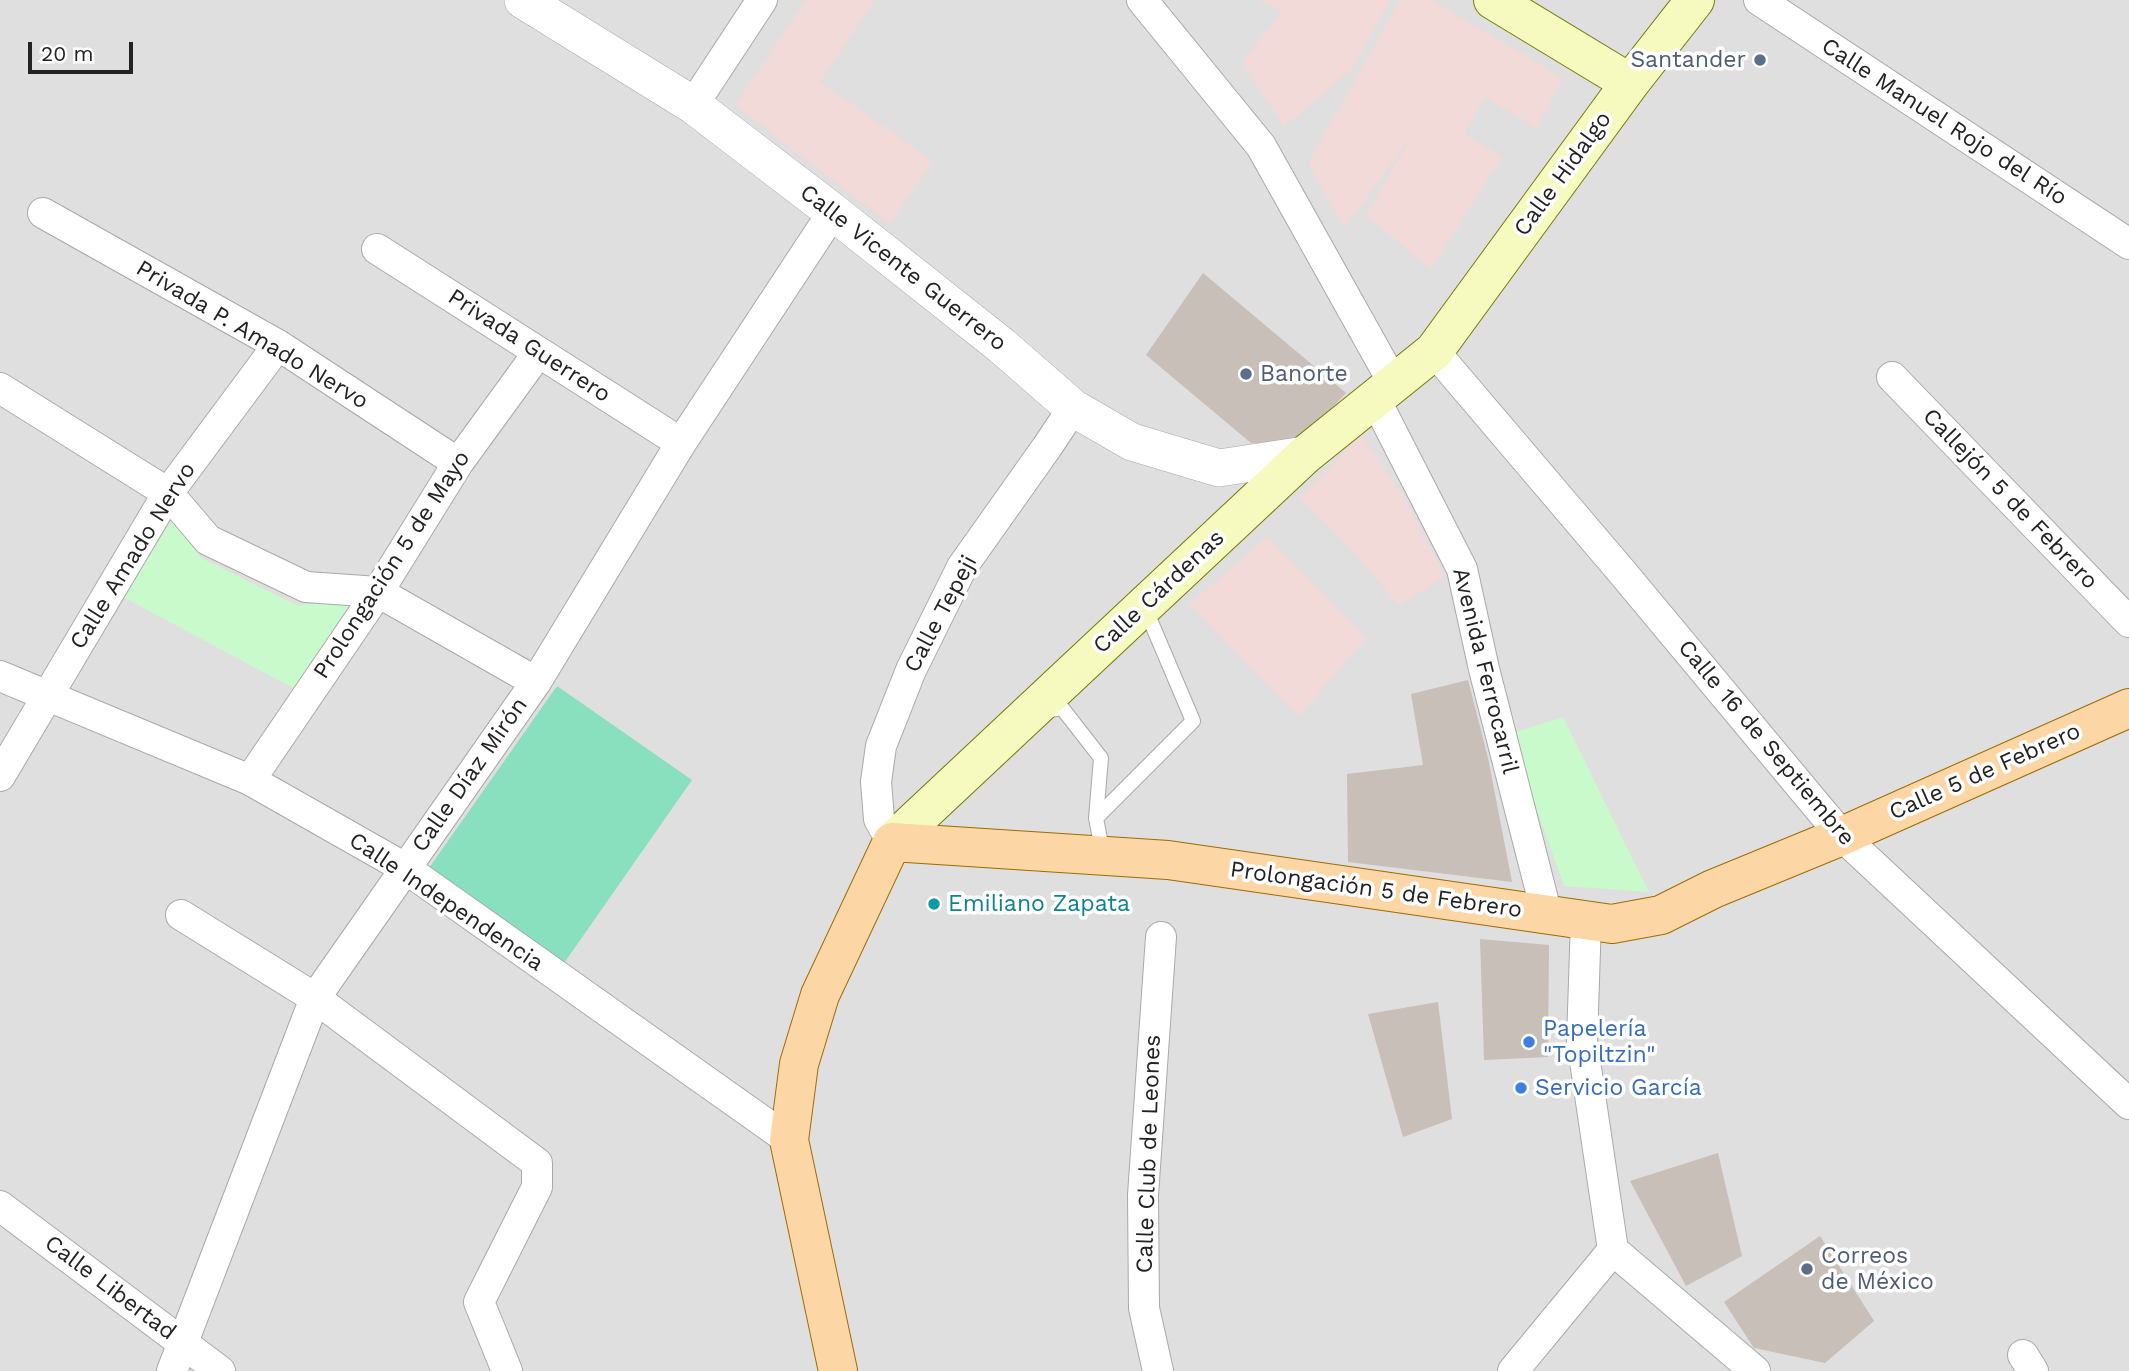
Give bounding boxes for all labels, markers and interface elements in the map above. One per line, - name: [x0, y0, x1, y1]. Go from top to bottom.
- scale bar: [32, 28, 136, 72]
- street label: Calle Manuel Rojo del Río: [1816, 32, 2072, 212]
- text: 20 m: [41, 41, 93, 66]
- place label: Santander: [1630, 46, 1746, 74]
- marker: Santander: [1752, 52, 1768, 68]
- street label: Calle Hidalgo: [1508, 106, 1618, 242]
- street label: Calle Vicente Guerrero: [794, 179, 1012, 357]
- street label: Privada P. Amado Nervo: [131, 255, 373, 415]
- street label: Privada Guerrero: [443, 283, 615, 409]
- place label: Banorte: [1260, 360, 1348, 388]
- marker: Banorte: [1238, 366, 1254, 382]
- street label: Callejón 5 de Febrero: [1917, 403, 2103, 595]
- street label: Prolongación 5 de Mayo: [308, 446, 476, 684]
- street label: Calle Amado Nervo: [64, 457, 202, 655]
- street label: Calle Cárdenas: [1088, 524, 1230, 660]
- street label: Calle Tepeji: [899, 551, 983, 677]
- street label: Avenida Ferrocarril: [1446, 565, 1524, 777]
- street label: Calle 16 de Septiembre: [1672, 634, 1860, 852]
- street label: Calle Díaz Mirón: [406, 692, 534, 858]
- street label: Calle 5 de Febrero: [1885, 717, 2085, 827]
- street label: Calle Independencia: [344, 827, 548, 977]
- street label: Prolongación 5 de Febrero: [1228, 856, 1524, 924]
- place label: Emiliano Zapata: [948, 890, 1130, 918]
- marker: Emiliano Zapata: [926, 896, 942, 912]
- place label: Papelería "Topiltzin": [1543, 1015, 1656, 1069]
- street label: Calle Club de Leones: [1131, 1034, 1167, 1274]
- marker: Papelería "Topiltzin": [1521, 1034, 1537, 1050]
- place label: Servicio García: [1535, 1074, 1702, 1102]
- marker: Servicio García: [1513, 1080, 1529, 1096]
- street label: Calle Libertad: [39, 1230, 181, 1346]
- place label: Correos de México: [1821, 1242, 1934, 1296]
- marker: Correos de México: [1799, 1261, 1815, 1277]

